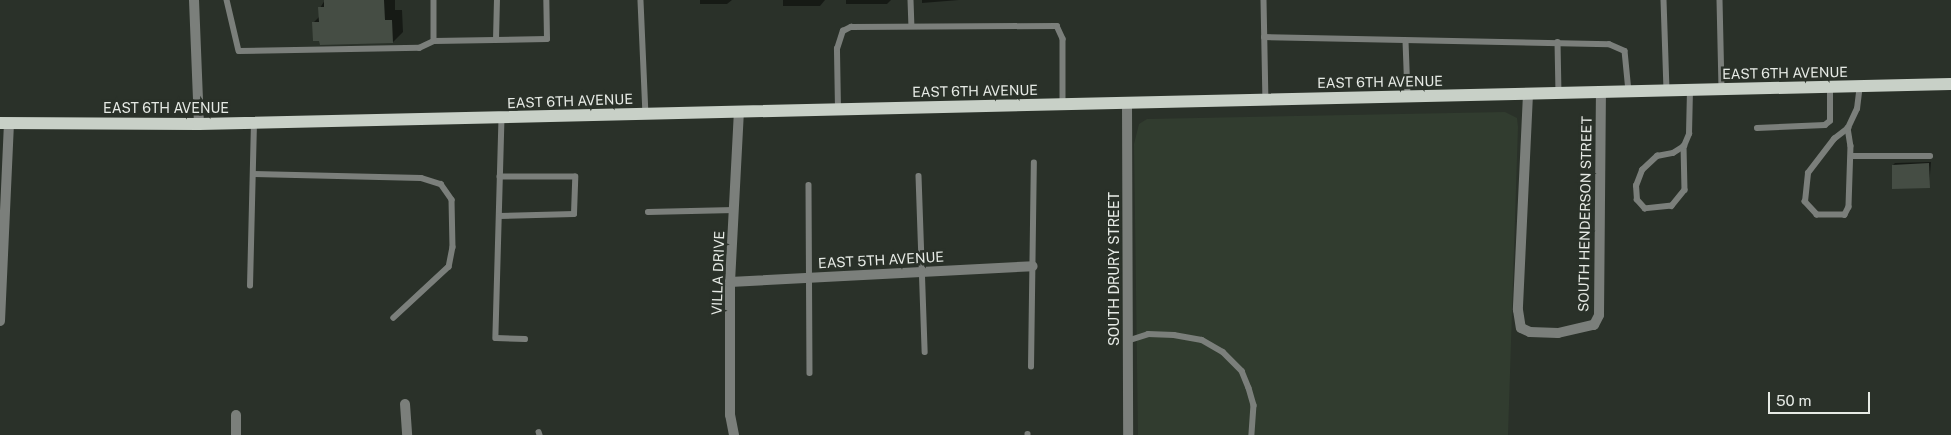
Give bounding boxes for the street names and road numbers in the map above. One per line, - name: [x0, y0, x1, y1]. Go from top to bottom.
- street label: EAST 6TH AVENUE: [1722, 64, 1848, 82]
- street label: EAST 6TH AVENUE: [1317, 73, 1443, 91]
- street label: EAST 6TH AVENUE: [912, 82, 1038, 100]
- street label: EAST 6TH AVENUE: [507, 90, 633, 112]
- street label: EAST 6TH AVENUE: [103, 100, 229, 116]
- street label: SOUTH HENDERSON STREET: [1575, 116, 1595, 312]
- street label: SOUTH DRURY STREET: [1106, 192, 1122, 346]
- street label: VILLA DRIVE: [708, 231, 728, 315]
- street label: EAST 5TH AVENUE: [818, 248, 944, 272]

